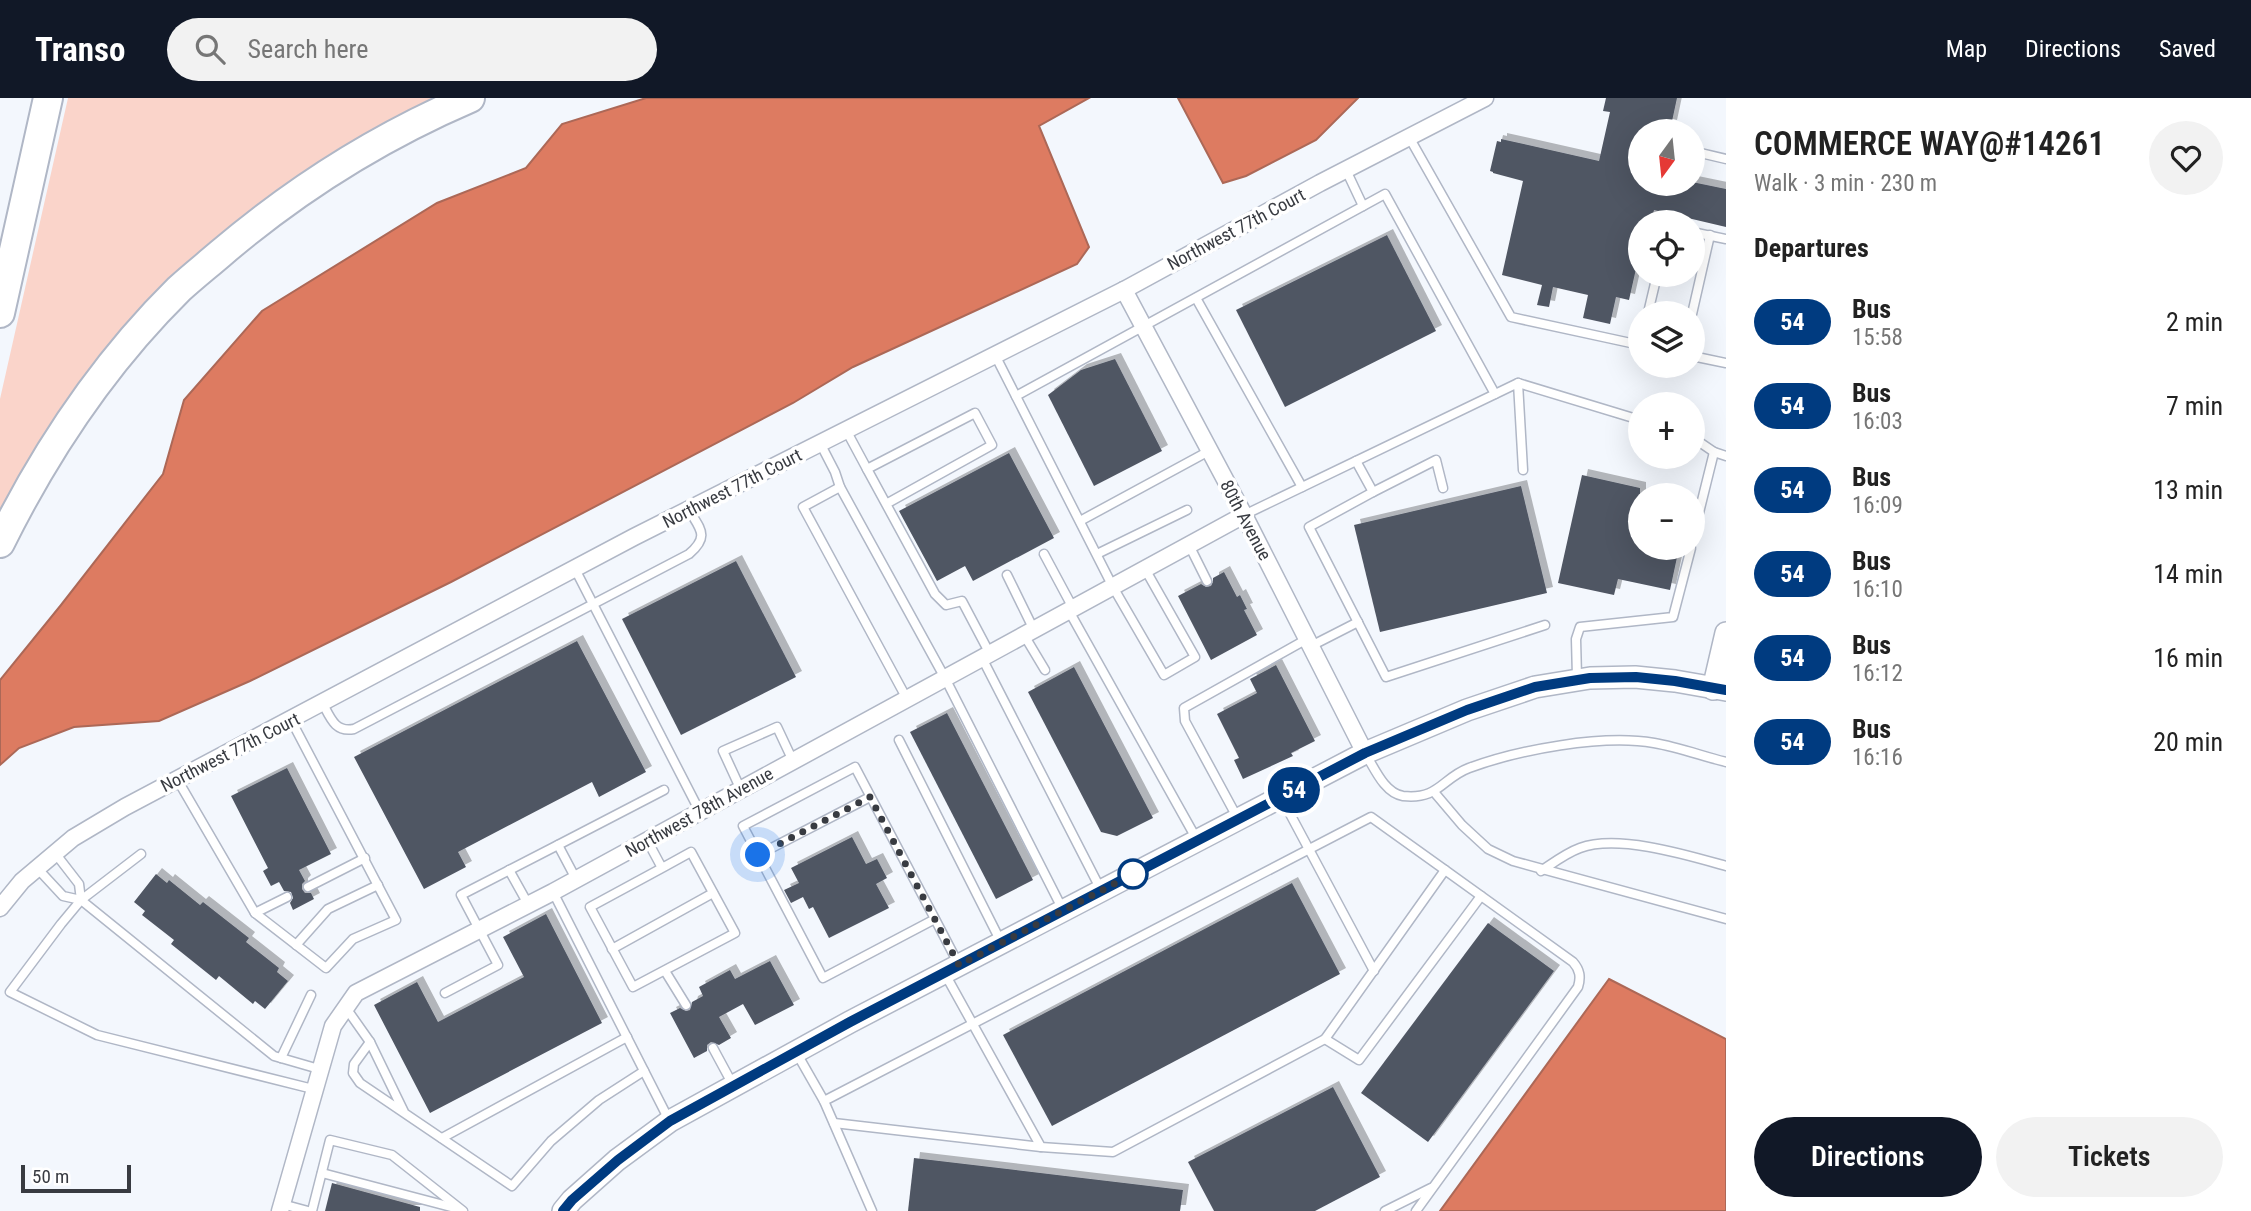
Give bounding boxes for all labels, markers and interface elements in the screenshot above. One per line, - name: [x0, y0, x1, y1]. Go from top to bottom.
- search box: [167, 18, 657, 81]
- text: Transo: [35, 30, 125, 69]
- icon: search: [191, 30, 229, 68]
- text: Search here: [247, 34, 368, 64]
- text: Map: [1946, 35, 1987, 63]
- text: Directions: [2025, 35, 2121, 63]
- text: Saved: [2159, 35, 2216, 63]
- north arrow: [1628, 119, 1704, 196]
- map controls: [1628, 119, 1705, 560]
- button: heart: [2149, 121, 2223, 195]
- text: COMMERCE WAY@#14261: [1754, 124, 2105, 163]
- text: Walk · 3 min · 230 m: [1754, 170, 1937, 197]
- street label: Northwest 77th Court: [1164, 184, 1308, 274]
- button: locate: [1628, 210, 1705, 287]
- text: Departures: [1754, 233, 1869, 263]
- text: Bus: [1852, 294, 1891, 324]
- button: layers: [1628, 301, 1705, 378]
- text: 2 min: [2166, 307, 2223, 337]
- text: 54: [1780, 308, 1805, 336]
- text: 15:58: [1852, 324, 1903, 351]
- text: Bus: [1852, 378, 1891, 408]
- text: 7 min: [2166, 391, 2223, 421]
- button: +: [1628, 392, 1705, 469]
- text: 54: [1780, 392, 1805, 420]
- text: 16:03: [1852, 408, 1903, 435]
- street label: Northwest 77th Court: [659, 444, 805, 532]
- text: Bus: [1852, 462, 1891, 492]
- text: 13 min: [2153, 475, 2223, 505]
- street label: 80th Avenue: [1216, 476, 1276, 564]
- text: 54: [1780, 476, 1805, 504]
- button: −: [1628, 483, 1705, 560]
- text: 16:09: [1852, 492, 1903, 519]
- text: Bus: [1852, 546, 1891, 576]
- text: 14 min: [2153, 559, 2223, 589]
- text: 54: [1780, 560, 1805, 588]
- text: 16:10: [1852, 576, 1903, 603]
- text: Bus: [1852, 630, 1891, 660]
- text: 16 min: [2153, 643, 2223, 673]
- text: 54: [1780, 644, 1805, 672]
- text: 16:12: [1852, 660, 1903, 687]
- street label: Northwest 77th Court: [157, 708, 303, 796]
- text: Bus: [1852, 714, 1891, 744]
- text: 20 min: [2153, 727, 2223, 757]
- text: 54: [1780, 728, 1805, 756]
- text: 16:16: [1852, 744, 1903, 771]
- street label: Northwest 78th Avenue: [621, 763, 777, 861]
- line badge: 54: [1262, 767, 1326, 813]
- text: 54: [1282, 776, 1306, 804]
- your location: [740, 837, 775, 872]
- unlabelled marker: [1118, 859, 1148, 889]
- button: Directions: [1754, 1117, 1982, 1197]
- button: Tickets: [1996, 1117, 2223, 1197]
- scale bar: [21, 1162, 131, 1194]
- text: 50 m: [32, 1165, 69, 1188]

